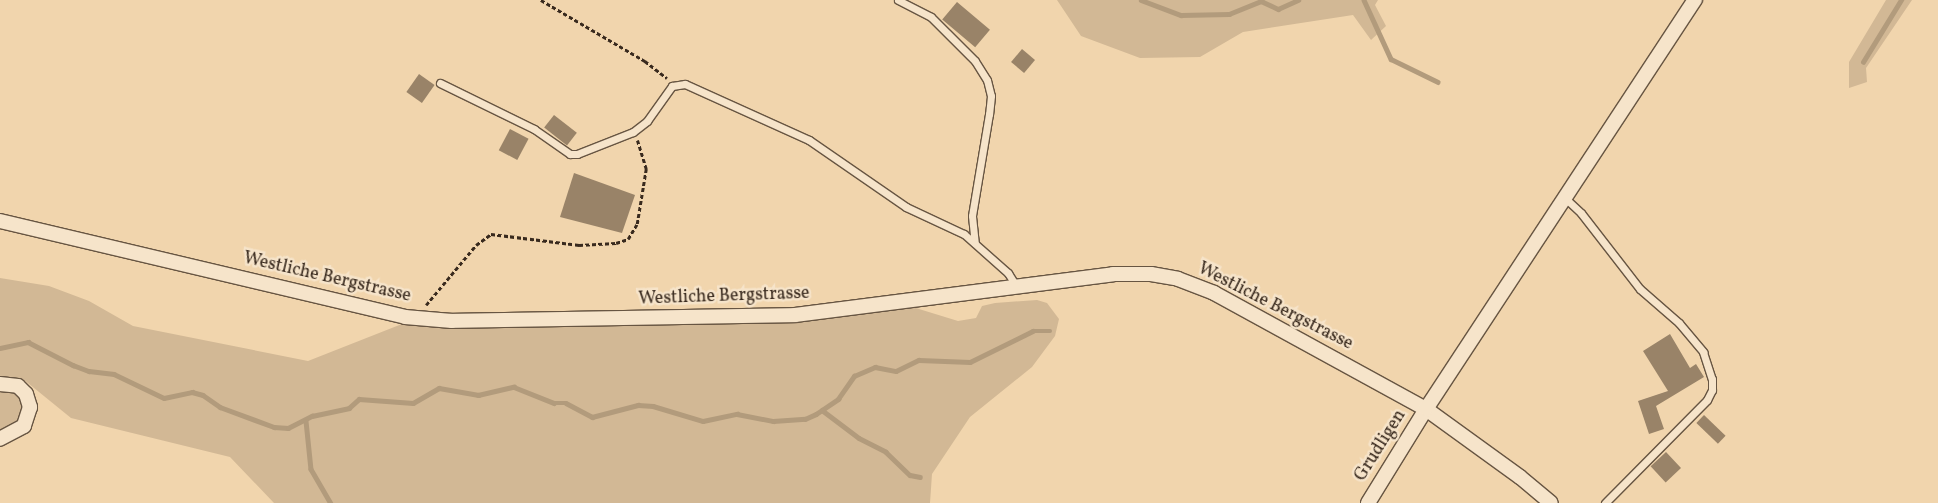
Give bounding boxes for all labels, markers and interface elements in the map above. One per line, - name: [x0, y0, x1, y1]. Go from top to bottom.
- street label: Westliche Bergstrasse: [241, 248, 413, 308]
- street label: Westliche Bergstrasse: [1194, 258, 1356, 356]
- street label: Westliche Bergstrasse: [638, 283, 810, 311]
- street label: Grudligen: [1351, 406, 1411, 486]

